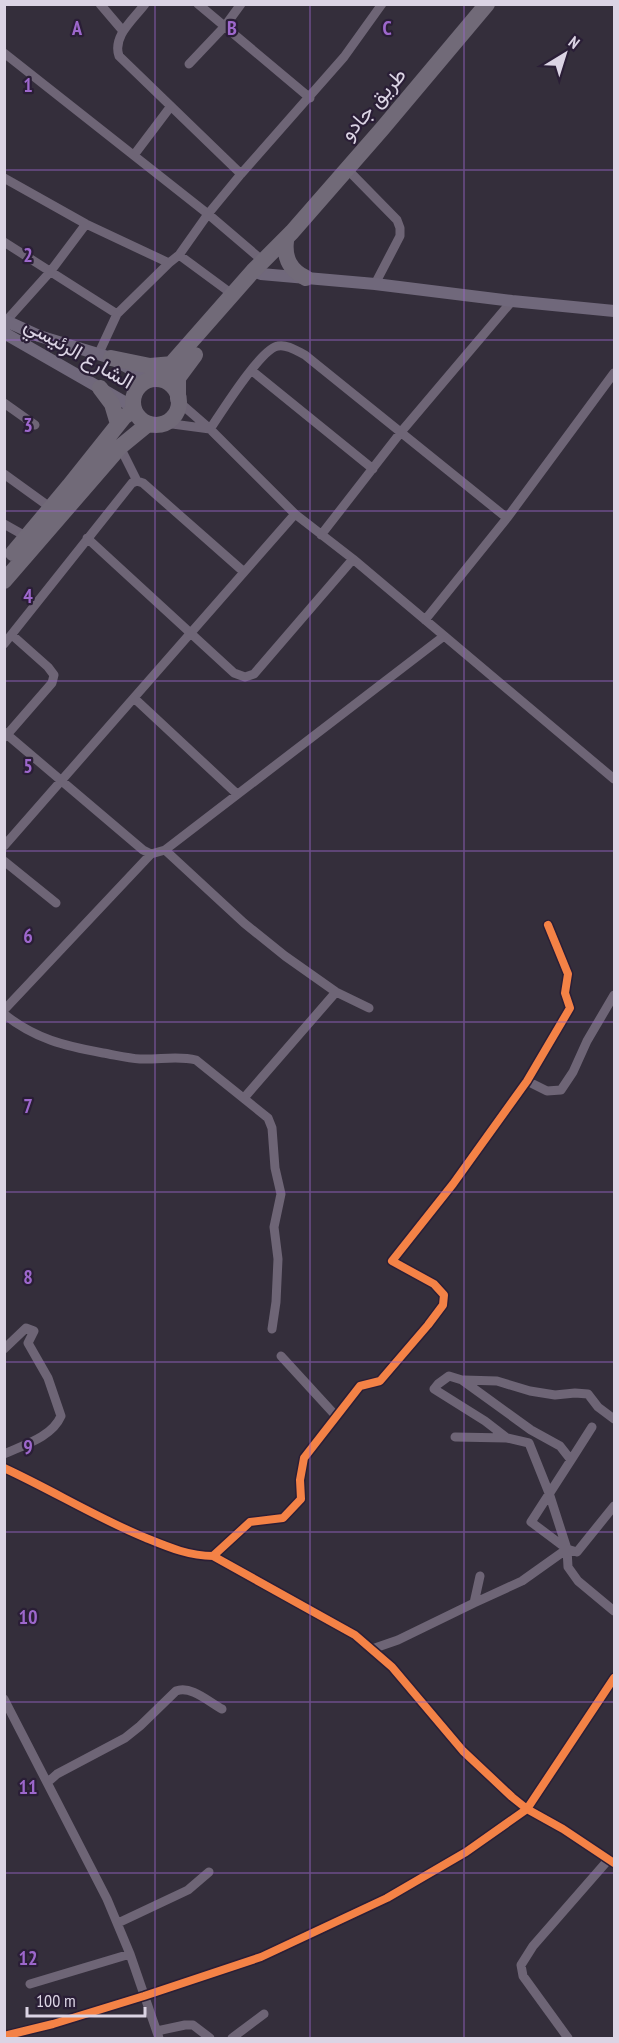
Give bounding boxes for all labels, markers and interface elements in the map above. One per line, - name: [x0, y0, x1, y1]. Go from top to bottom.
- text: A: [71, 15, 83, 41]
- text: B: [227, 15, 237, 41]
- text: C: [382, 15, 392, 41]
- north arrow: [535, 24, 595, 84]
- text: N: [565, 32, 584, 53]
- street label: طريق جادو: [334, 62, 412, 146]
- text: 1: [23, 72, 33, 98]
- text: 2: [23, 242, 33, 268]
- street label: الشارع الرئيسي: [18, 310, 139, 398]
- text: 3: [23, 412, 33, 438]
- text: 4: [23, 583, 33, 609]
- text: 5: [23, 753, 33, 779]
- text: 6: [23, 923, 33, 949]
- text: 7: [23, 1093, 33, 1119]
- text: 8: [23, 1264, 33, 1290]
- text: 9: [23, 1434, 33, 1460]
- text: 10: [18, 1604, 38, 1630]
- text: 11: [18, 1774, 38, 1800]
- text: 12: [18, 1945, 38, 1971]
- scale bar: [27, 1980, 146, 2018]
- text: 100 m: [36, 1989, 76, 2012]

